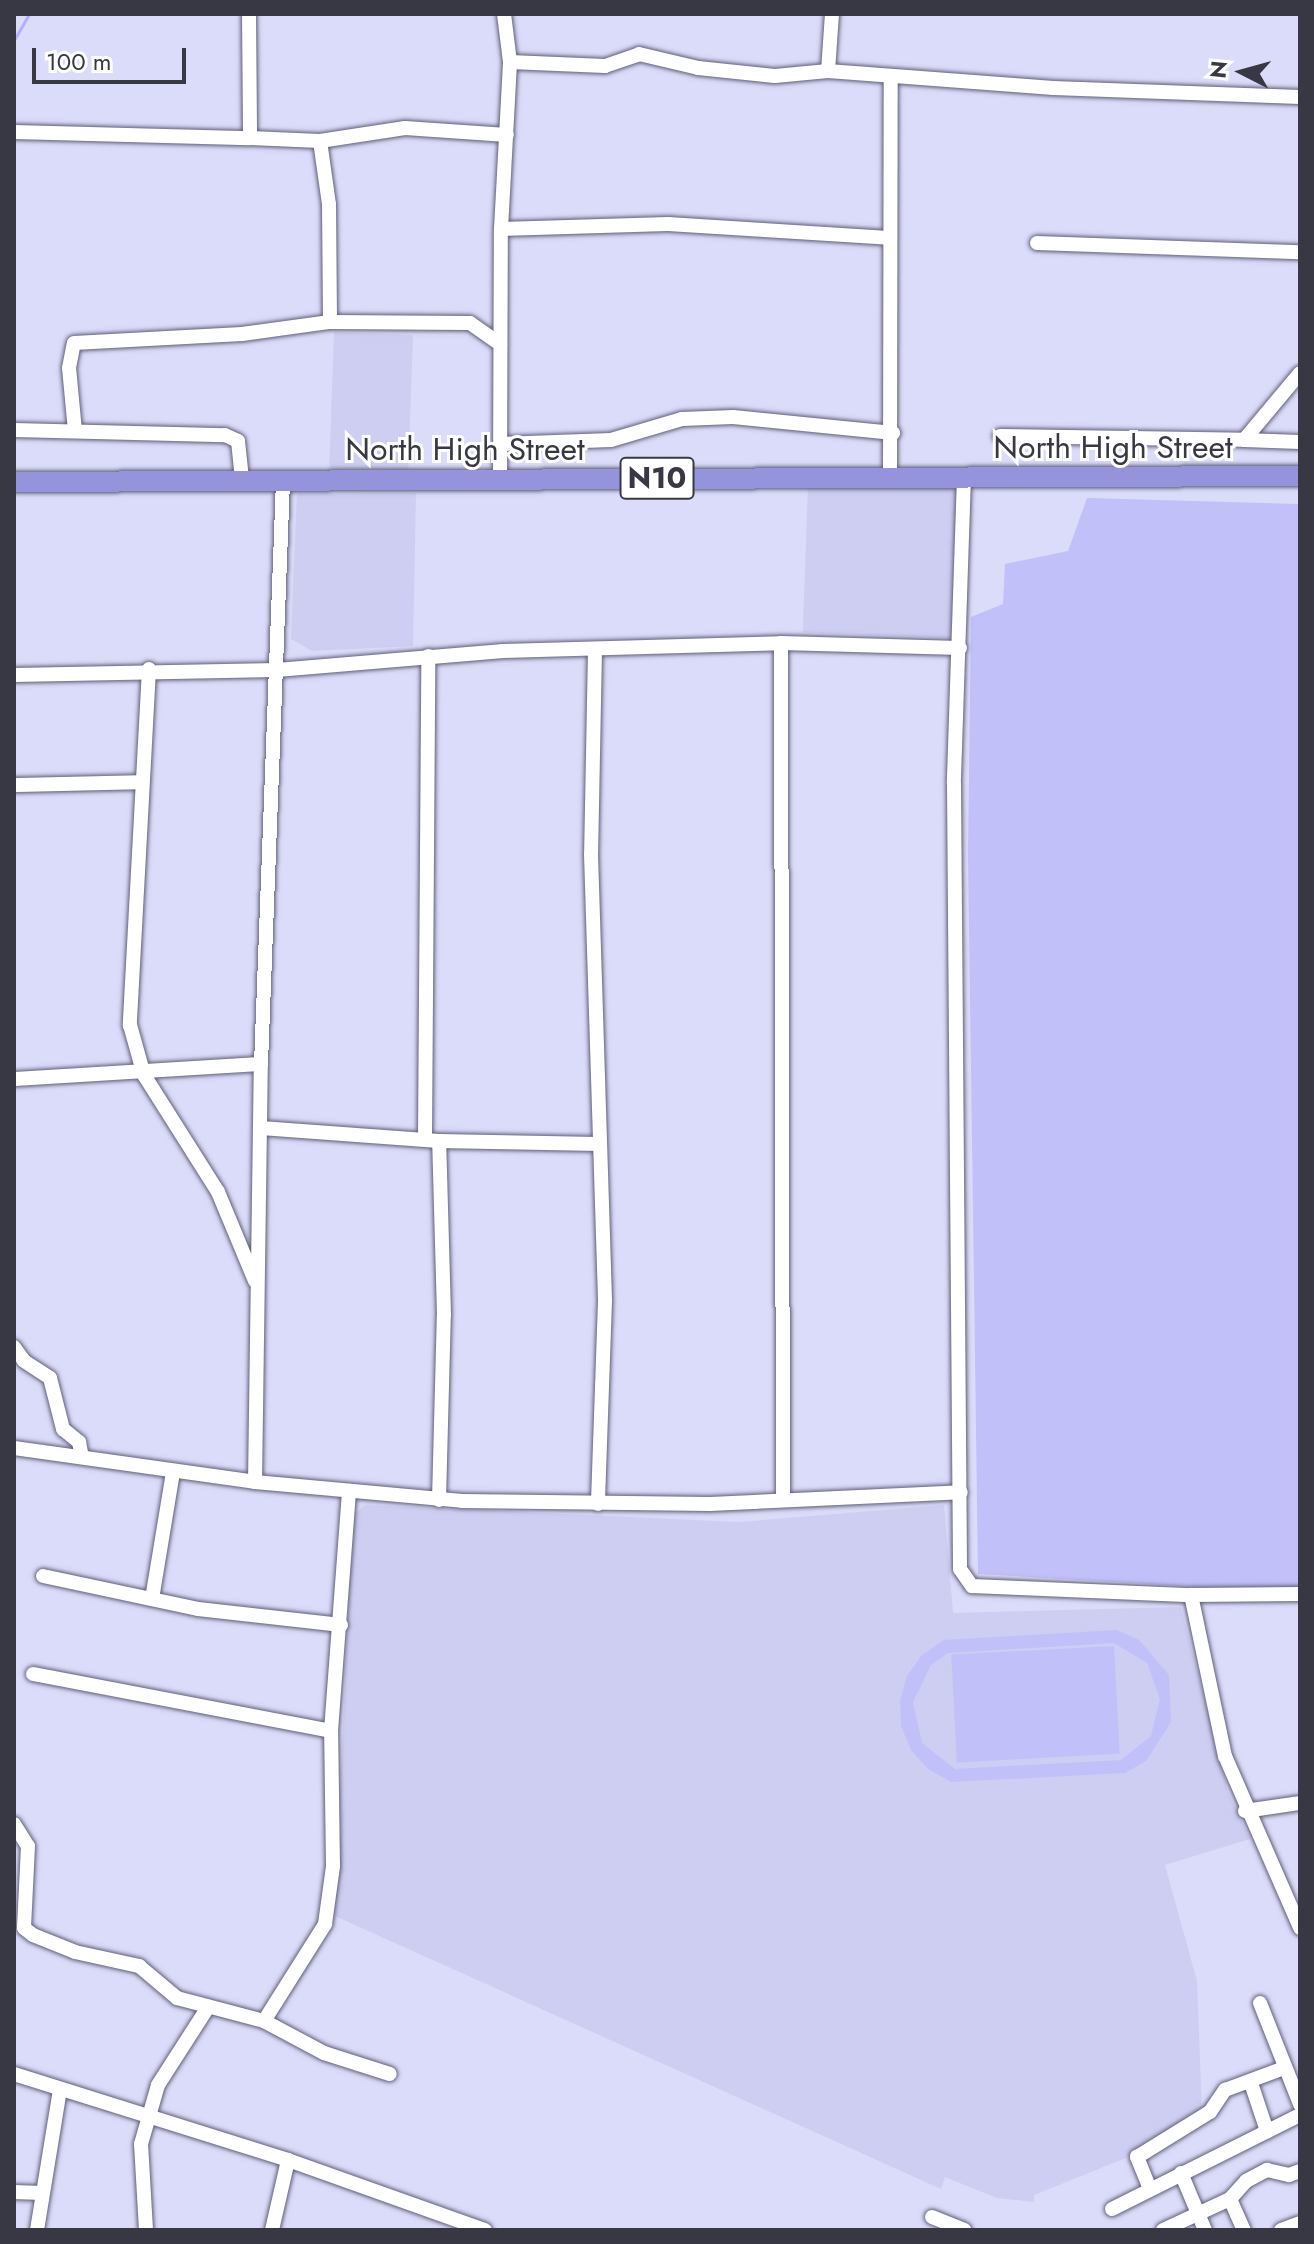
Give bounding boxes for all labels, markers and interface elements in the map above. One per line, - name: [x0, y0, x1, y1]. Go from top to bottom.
- scale bar: [36, 32, 190, 82]
- north arrow: [1202, 32, 1282, 112]
- text: 100 m: [46, 44, 112, 79]
- text: N: [1201, 59, 1235, 80]
- street label: North High Street: [993, 428, 1233, 466]
- street label: North High Street: [345, 430, 585, 468]
- road number: N10: [619, 452, 695, 504]

